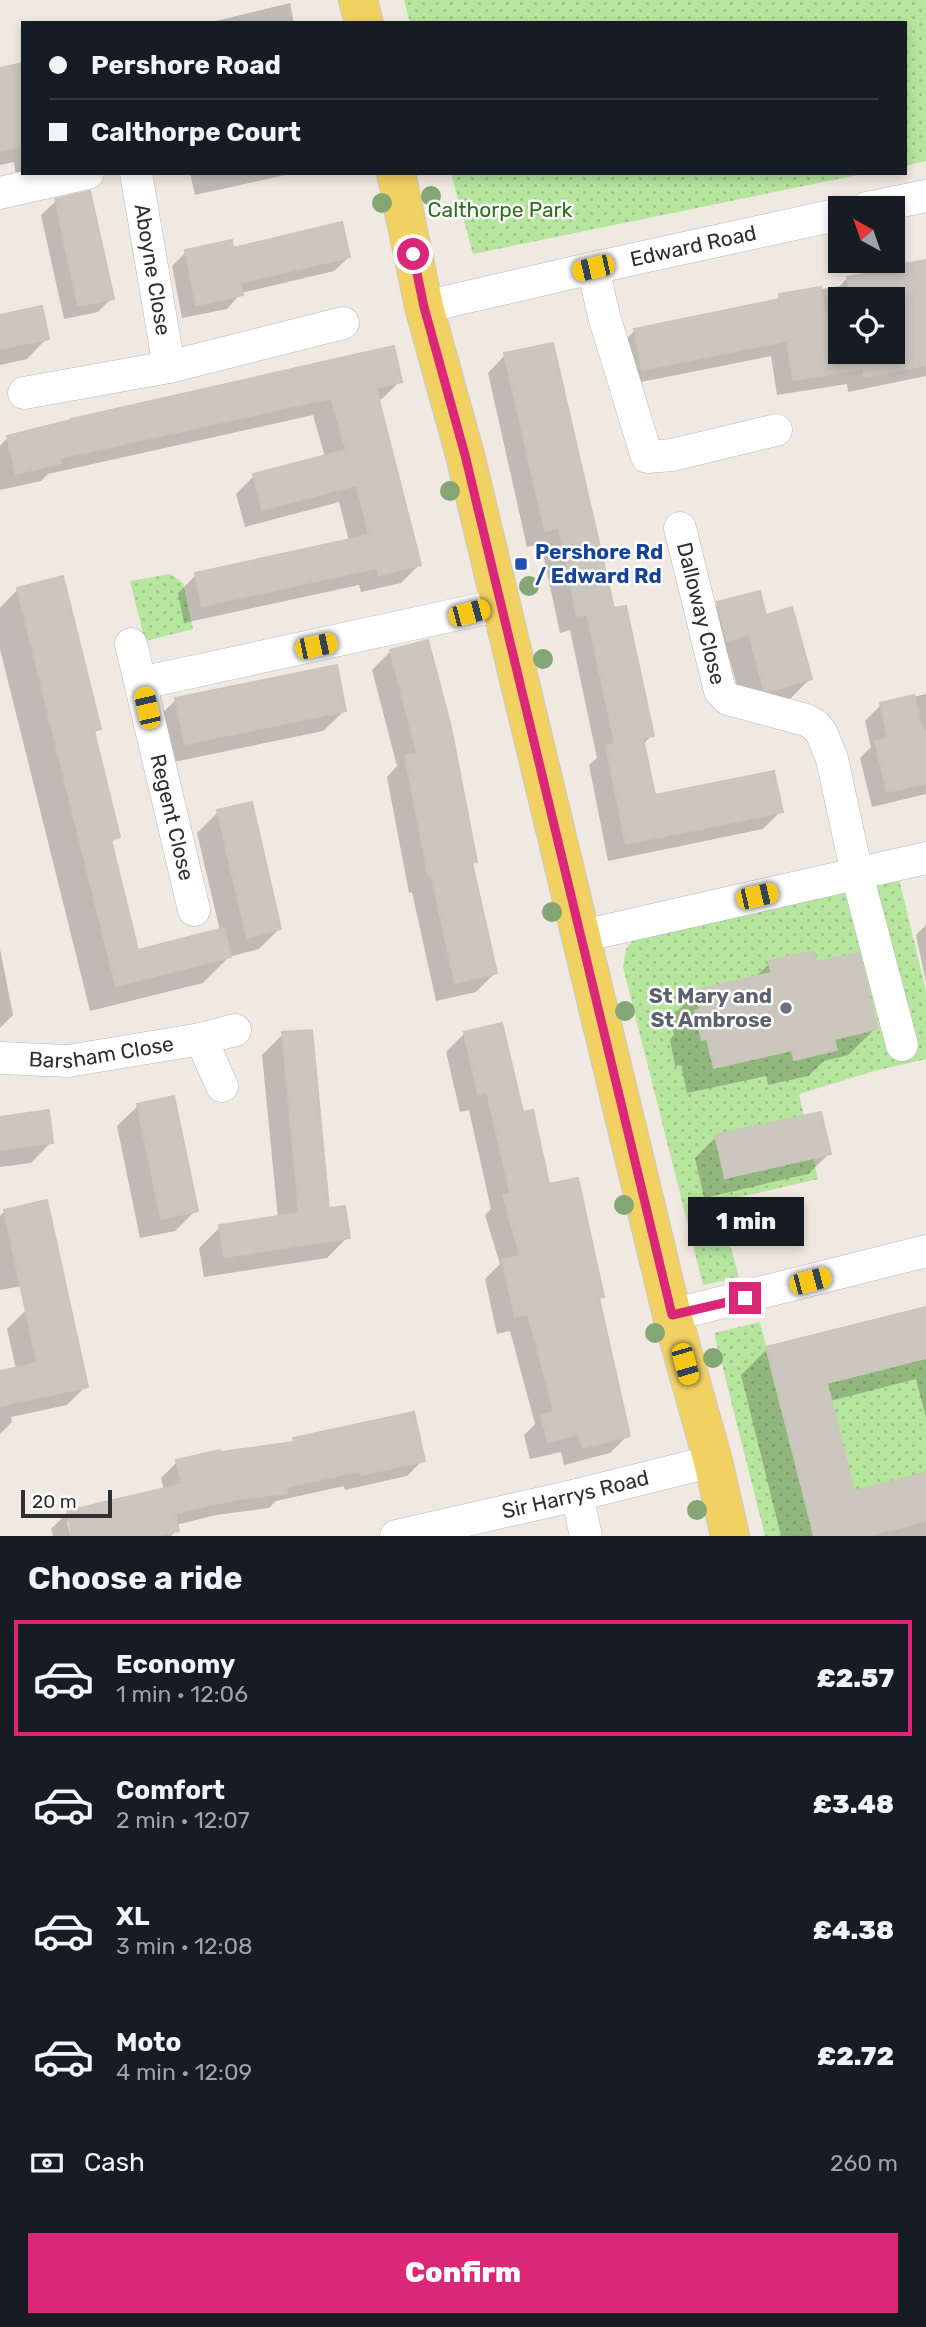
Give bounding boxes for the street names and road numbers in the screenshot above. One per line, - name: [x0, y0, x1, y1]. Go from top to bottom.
- street label: Aboyne Close: [129, 202, 176, 337]
- street label: Edward Road: [628, 220, 758, 272]
- street label: Dalloway Close: [672, 540, 731, 687]
- street label: Regent Close: [145, 751, 200, 883]
- street label: Barsham Close: [28, 1031, 176, 1073]
- street label: Sir Harrys Road: [499, 1465, 651, 1524]

